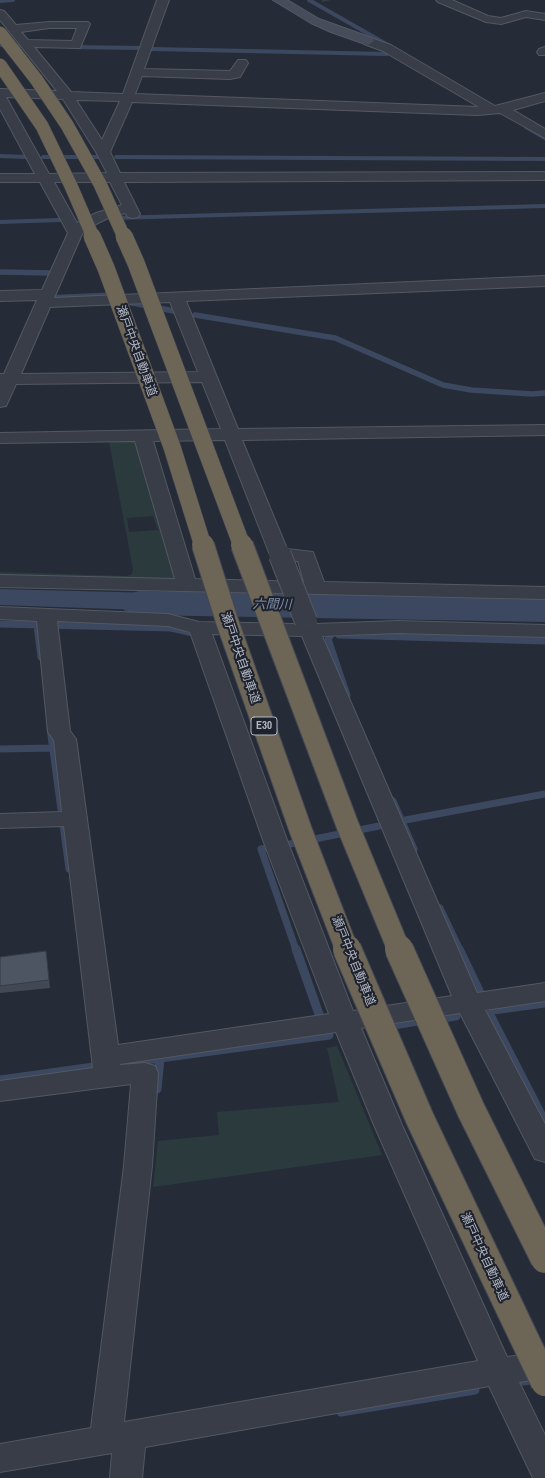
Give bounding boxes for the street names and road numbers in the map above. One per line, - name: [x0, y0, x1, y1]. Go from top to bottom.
- street label: 瀬戸中央自動車道: [113, 303, 159, 399]
- street label: 瀬戸中央自動車道: [218, 610, 262, 706]
- road number: E30: [251, 717, 277, 735]
- street label: 瀬戸中央自動車道: [328, 914, 378, 1008]
- street label: 瀬戸中央自動車道: [457, 1210, 511, 1304]

